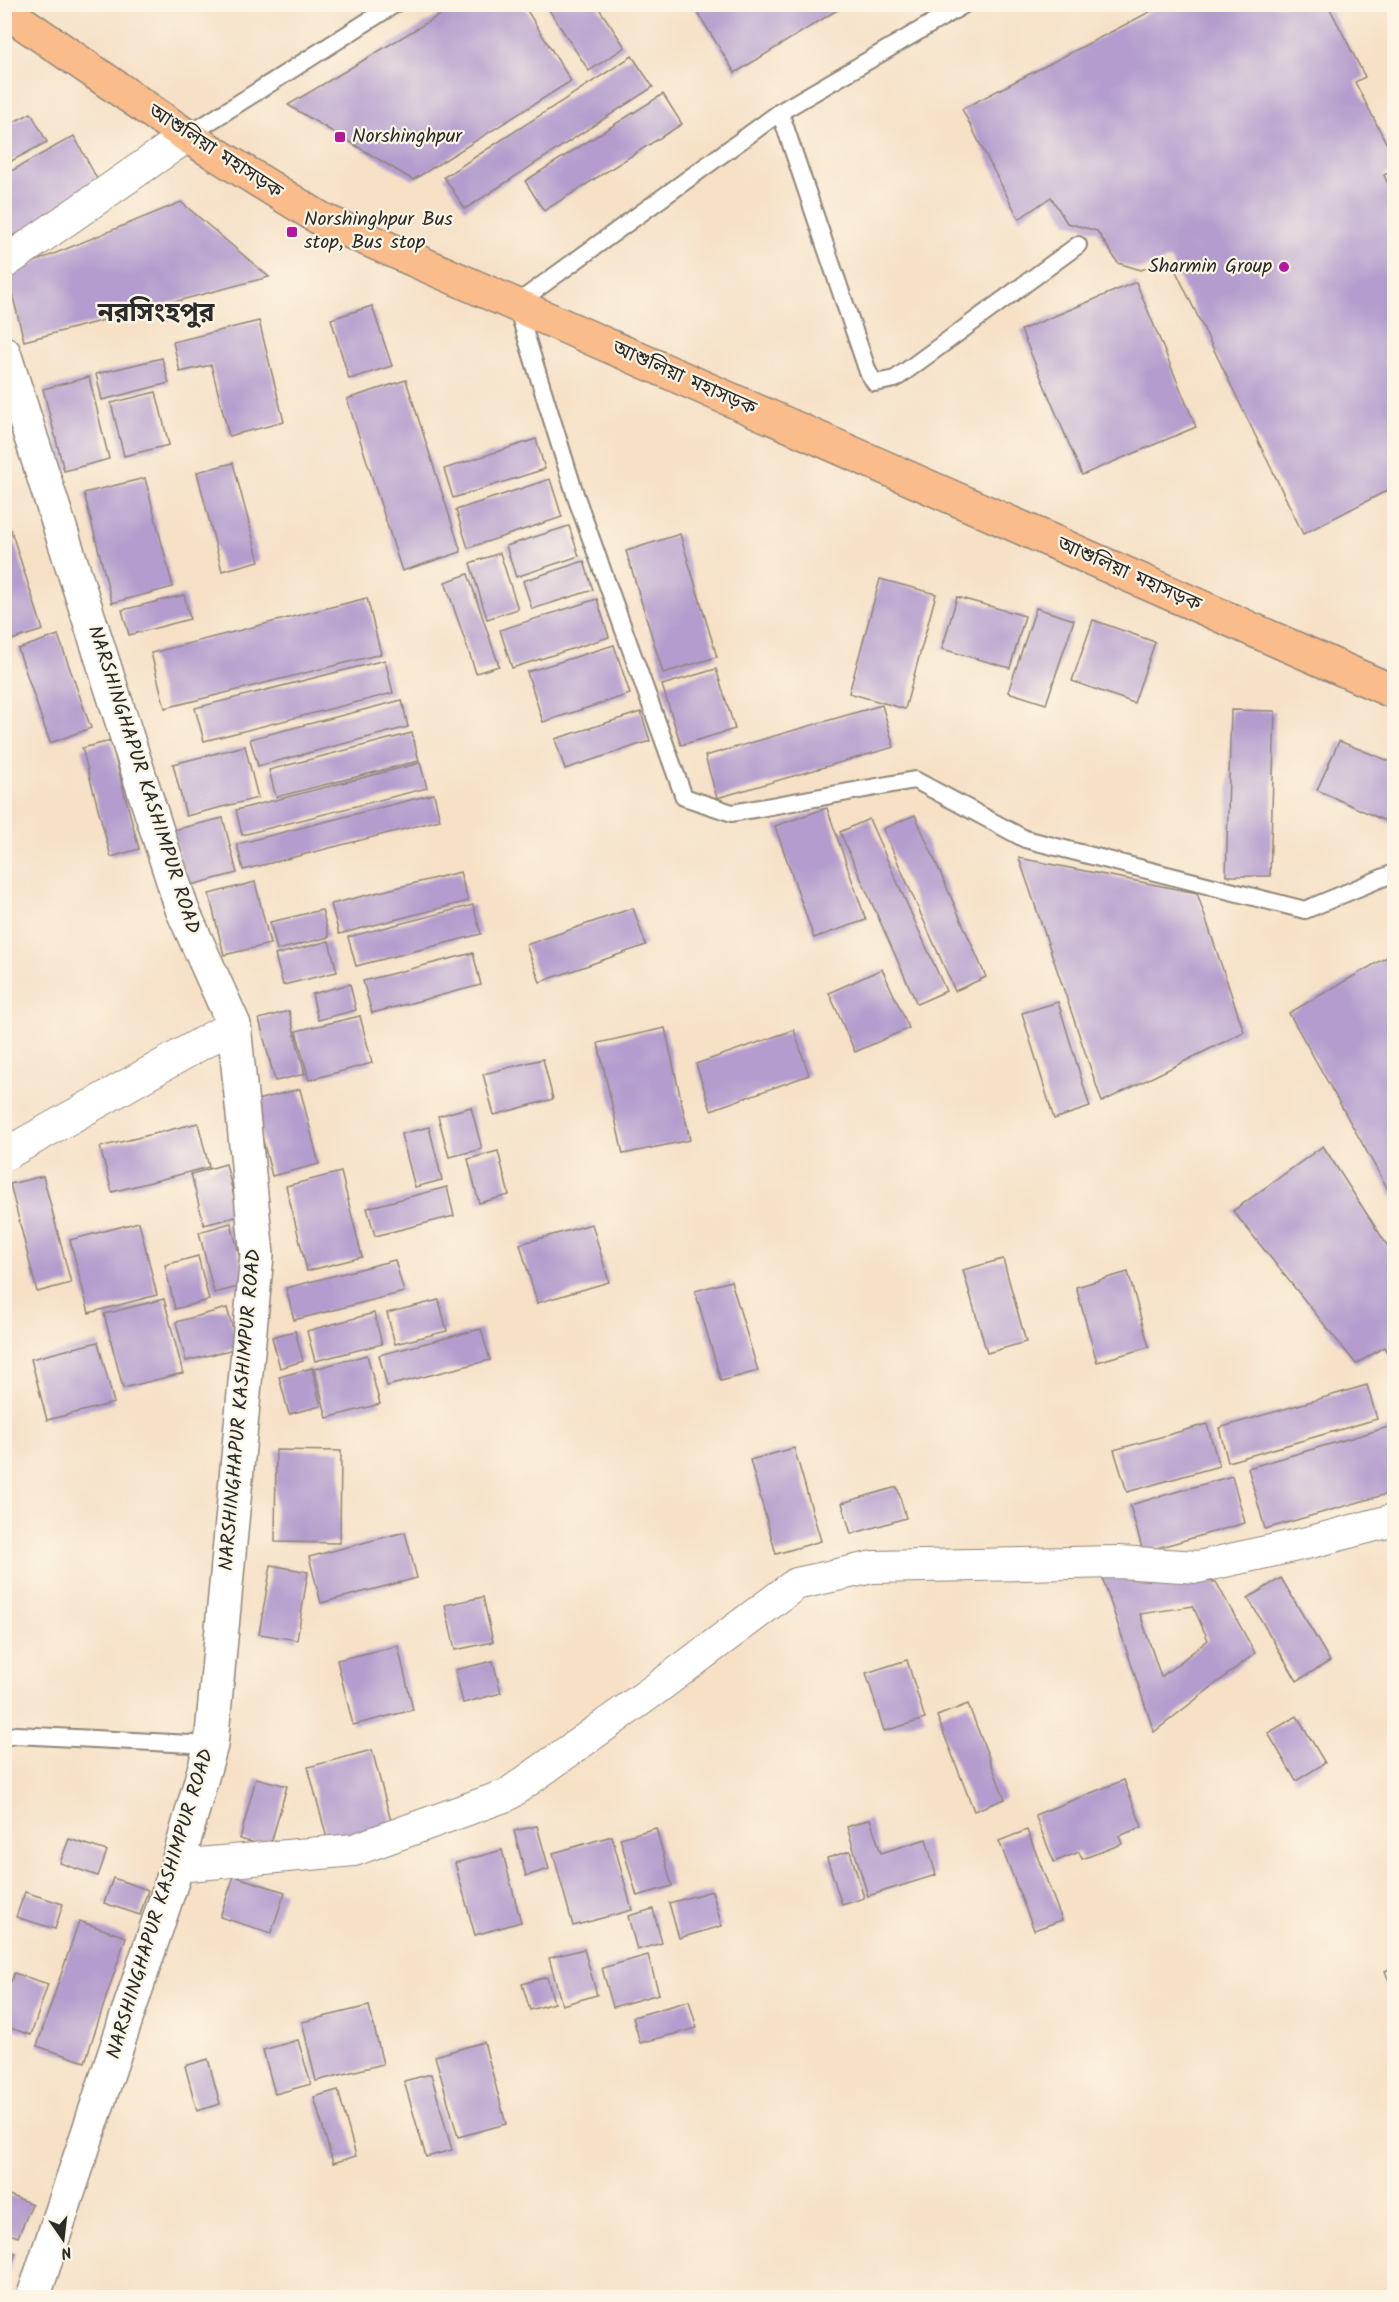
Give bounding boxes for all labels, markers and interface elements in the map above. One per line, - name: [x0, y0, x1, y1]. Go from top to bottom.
- street label: আশুলিয়া মহাসড়ক: [140, 96, 290, 208]
- place label: Norshinghpur: [352, 121, 463, 153]
- marker: Norshinghpur: [333, 130, 347, 144]
- place label: Norshinghpur Bus stop, Bus stop: [304, 204, 453, 259]
- marker: Norshinghpur Bus stop, Bus stop: [285, 225, 299, 239]
- place label: Sharmin Group: [1148, 251, 1272, 283]
- marker: Sharmin Group: [1277, 260, 1291, 274]
- district label: নরসিংহপুর: [97, 293, 215, 335]
- street label: আশুলিয়া মহাসড়ক: [606, 332, 762, 426]
- street label: আশুলিয়া মহাসড়ক: [1051, 528, 1207, 622]
- street label: NARSHINGHAPUR KASHIMPUR ROAD: [78, 621, 208, 939]
- street label: NARSHINGHAPUR KASHIMPUR ROAD: [211, 1248, 271, 1572]
- street label: NARSHINGHAPUR KASHIMPUR ROAD: [98, 1745, 224, 2063]
- north arrow: [33, 2209, 93, 2269]
- text: N: [58, 2239, 74, 2265]

